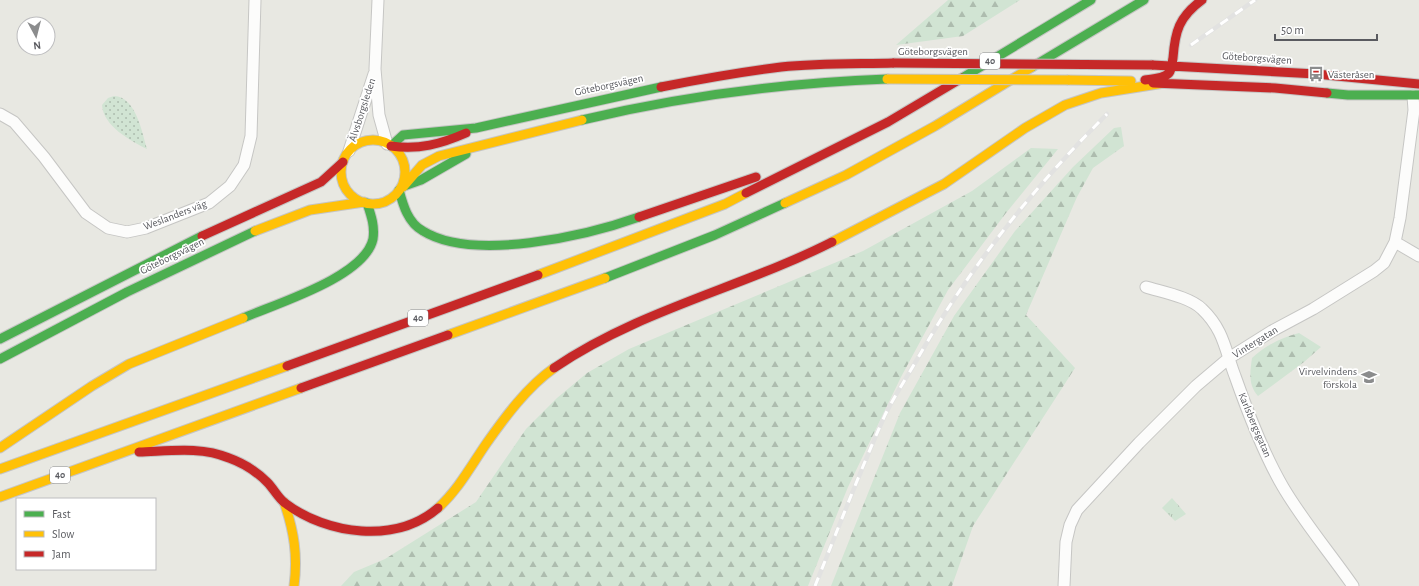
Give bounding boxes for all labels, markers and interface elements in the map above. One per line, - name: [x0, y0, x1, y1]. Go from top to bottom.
- north arrow: [16, 16, 56, 56]
- scale bar: [1275, 16, 1377, 42]
- text: 50 m: [1281, 24, 1304, 36]
- text: N: [33, 40, 42, 51]
- street label: Göteborgsvägen: [898, 46, 968, 57]
- street label: Göteborgsvägen: [1222, 50, 1292, 66]
- road number: 40: [980, 53, 1000, 69]
- bus stop icon: Västeråsen: [1307, 65, 1325, 83]
- place label: Västeråsen: [1328, 69, 1375, 80]
- street label: Göteborgsvägen: [574, 72, 644, 98]
- street label: Älvsborgsleden: [347, 77, 377, 143]
- street label: Weslanders väg: [142, 198, 209, 232]
- street label: Göteborgsvägen: [138, 236, 206, 276]
- road number: 40: [408, 310, 428, 326]
- street label: Vintergatan: [1230, 324, 1280, 360]
- place label: Virvelvindens förskola: [1299, 366, 1357, 390]
- school or university icon: Virvelvindens förskola: [1360, 368, 1378, 386]
- street label: Karlsbergsgatan: [1236, 391, 1274, 459]
- road number: 40: [50, 467, 70, 483]
- legend: [16, 498, 156, 570]
- text: Fast: [52, 508, 71, 520]
- text: Slow: [52, 528, 74, 540]
- text: Jam: [52, 548, 71, 560]

